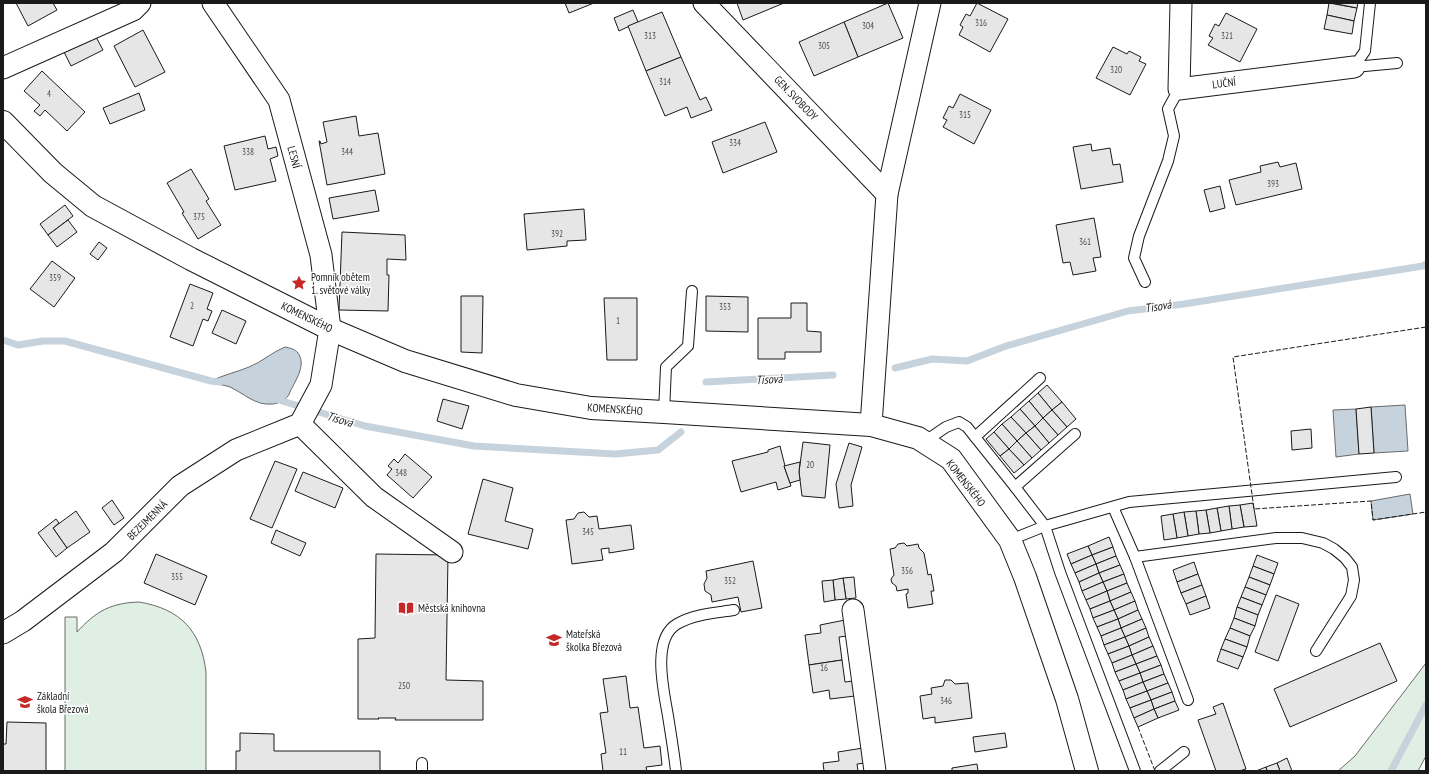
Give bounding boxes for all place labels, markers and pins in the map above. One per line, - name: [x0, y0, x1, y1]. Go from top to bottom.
- place label: Pomník obětem 1. světové války: [311, 270, 371, 297]
- place icon: Pomník obětem 1. světové války: [290, 274, 308, 292]
- library icon: Městská knihovna: [397, 599, 415, 617]
- place label: Městská knihovna: [418, 601, 485, 615]
- place label: Mateřská školka Březová: [566, 627, 622, 654]
- school or university icon: Mateřská školka Březová: [545, 631, 563, 649]
- place label: Základní škola Březová: [37, 689, 89, 716]
- school or university icon: Základní škola Březová: [16, 693, 34, 711]

